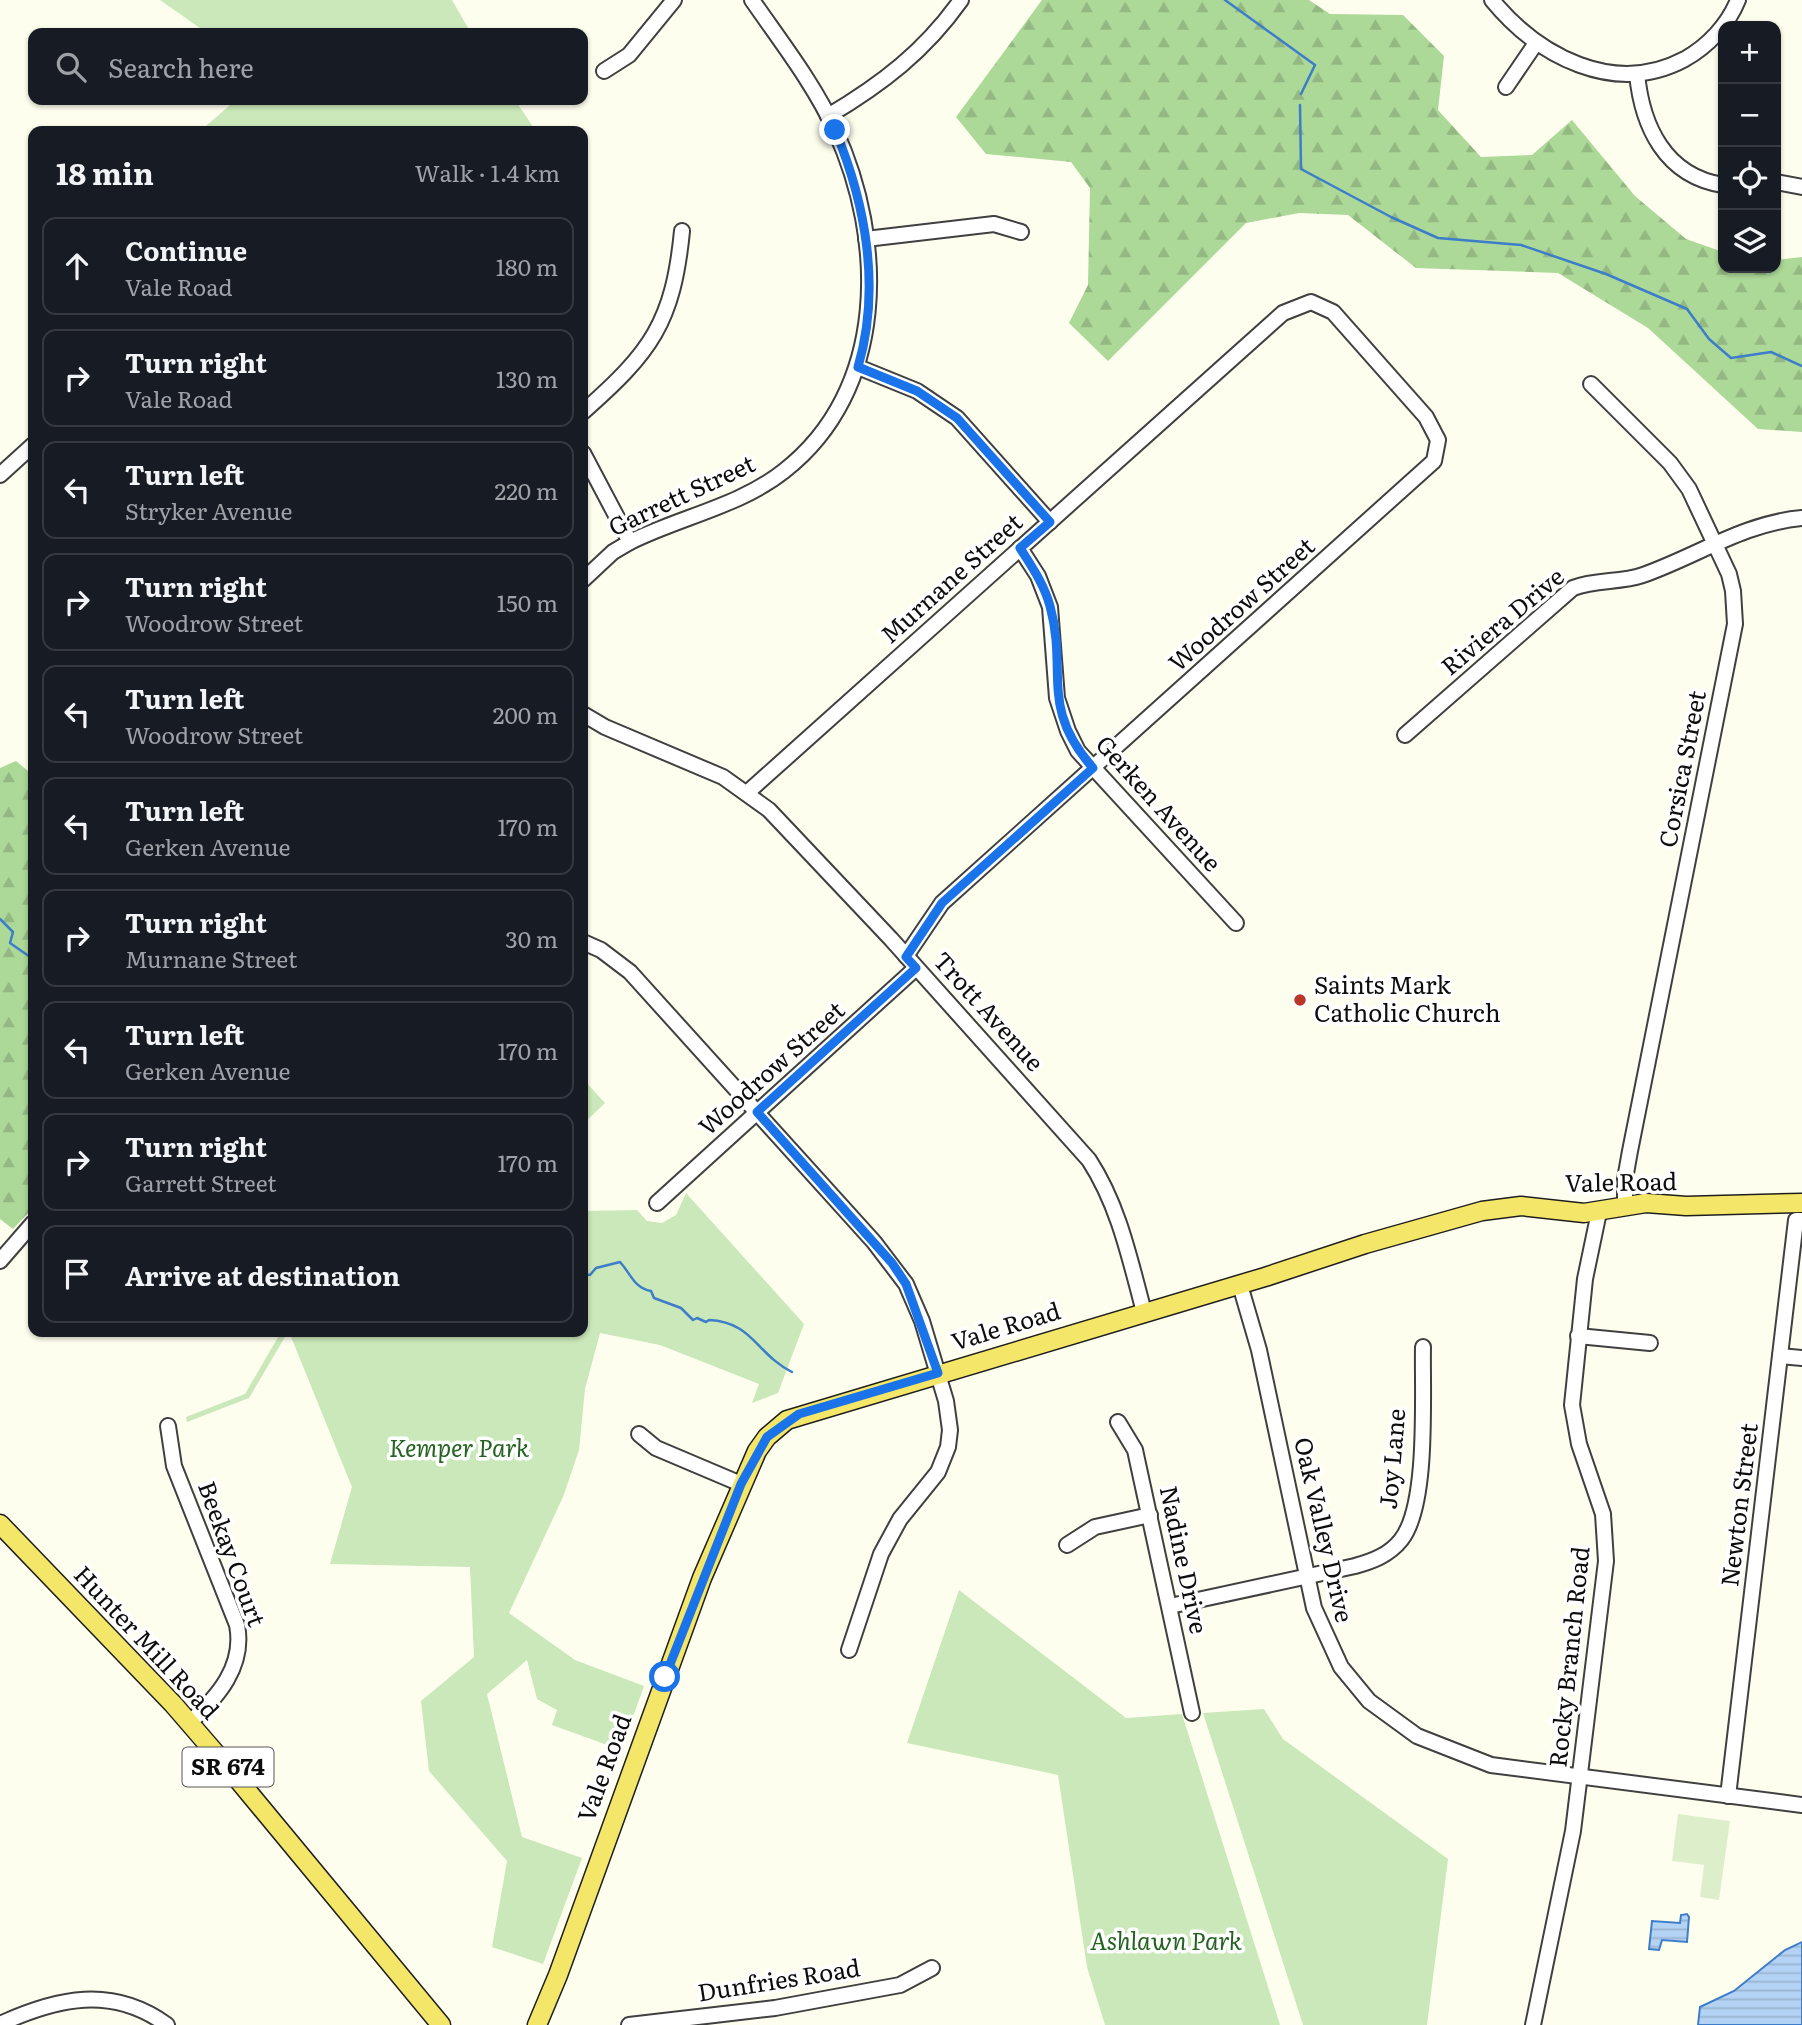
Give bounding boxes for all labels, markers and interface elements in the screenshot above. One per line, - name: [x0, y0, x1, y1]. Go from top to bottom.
- map controls: [1718, 21, 1781, 273]
- button: +: [1718, 21, 1781, 84]
- search box: [28, 28, 588, 105]
- text: Search here: [108, 47, 254, 86]
- icon: search: [52, 48, 90, 86]
- button: −: [1718, 84, 1781, 147]
- route end: [819, 114, 850, 145]
- button: locate: [1718, 147, 1781, 210]
- text: 18 min: [56, 150, 154, 194]
- text: Walk · 1.4 km: [415, 155, 560, 189]
- button: layers: [1718, 210, 1781, 273]
- text: Continue: [125, 230, 247, 269]
- icon: ahead: [58, 247, 96, 285]
- text: 180 m: [496, 249, 558, 283]
- text: Vale Road: [125, 269, 233, 303]
- text: Turn right: [125, 342, 267, 381]
- icon: right: [58, 359, 96, 397]
- text: 130 m: [496, 361, 558, 395]
- text: Vale Road: [125, 381, 233, 415]
- street label: Garrett Street: [602, 444, 760, 543]
- text: Turn left: [125, 454, 244, 493]
- icon: left: [58, 471, 96, 509]
- text: 220 m: [494, 473, 558, 507]
- text: Stryker Avenue: [125, 493, 293, 527]
- street label: Murnane Street: [872, 504, 1029, 650]
- street label: Woodrow Street: [1160, 528, 1321, 678]
- street label: Riviera Drive: [1432, 558, 1571, 682]
- text: Turn right: [125, 566, 267, 605]
- icon: right: [58, 583, 96, 621]
- text: 150 m: [497, 585, 558, 619]
- text: Woodrow Street: [125, 605, 303, 639]
- text: Turn left: [125, 678, 244, 717]
- street label: Corsica Street: [1648, 687, 1713, 850]
- icon: left: [58, 695, 96, 733]
- text: 200 m: [493, 697, 558, 731]
- text: Woodrow Street: [125, 717, 303, 751]
- street label: Gerken Avenue: [1089, 726, 1231, 878]
- text: Turn left: [125, 790, 244, 829]
- icon: left: [58, 807, 96, 845]
- text: 170 m: [497, 809, 558, 843]
- text: Gerken Avenue: [125, 829, 290, 863]
- text: Turn right: [125, 902, 267, 941]
- icon: right: [58, 919, 96, 957]
- text: 30 m: [505, 921, 558, 955]
- text: Murnane Street: [125, 941, 297, 975]
- street label: Trott Avenue: [927, 943, 1053, 1078]
- place label: Saints Mark Catholic Church: [1314, 966, 1501, 1029]
- street label: Woodrow Street: [690, 992, 851, 1142]
- marker: Saints Mark Catholic Church: [1292, 992, 1308, 1008]
- text: Turn left: [125, 1014, 244, 1053]
- icon: left: [58, 1031, 96, 1069]
- text: 170 m: [497, 1033, 558, 1067]
- text: Gerken Avenue: [125, 1053, 290, 1087]
- text: Turn right: [125, 1126, 267, 1165]
- icon: right: [58, 1143, 96, 1181]
- text: 170 m: [497, 1145, 558, 1179]
- street label: Vale Road: [1565, 1162, 1678, 1199]
- text: Garrett Street: [125, 1165, 277, 1199]
- icon: arrive: [58, 1255, 96, 1293]
- text: Arrive at destination: [125, 1255, 400, 1294]
- street label: Vale Road: [946, 1291, 1064, 1358]
- street label: Joy Lane: [1369, 1407, 1412, 1511]
- street label: Newton Street: [1710, 1421, 1765, 1588]
- park label: Kemper Park: [389, 1429, 530, 1464]
- street label: Oak Valley Drive: [1287, 1433, 1364, 1626]
- street label: Beekay Court: [191, 1476, 276, 1631]
- street label: Nadine Drive: [1153, 1482, 1218, 1637]
- street label: Rocky Branch Road: [1539, 1544, 1597, 1769]
- street label: Hunter Mill Road: [67, 1557, 229, 1726]
- route start: [649, 1661, 680, 1692]
- street label: Vale Road: [567, 1708, 638, 1826]
- road number: SR 674: [182, 1748, 274, 1786]
- park label: Ashlawn Park: [1090, 1922, 1243, 1957]
- street label: Dunfries Road: [695, 1948, 863, 2009]

